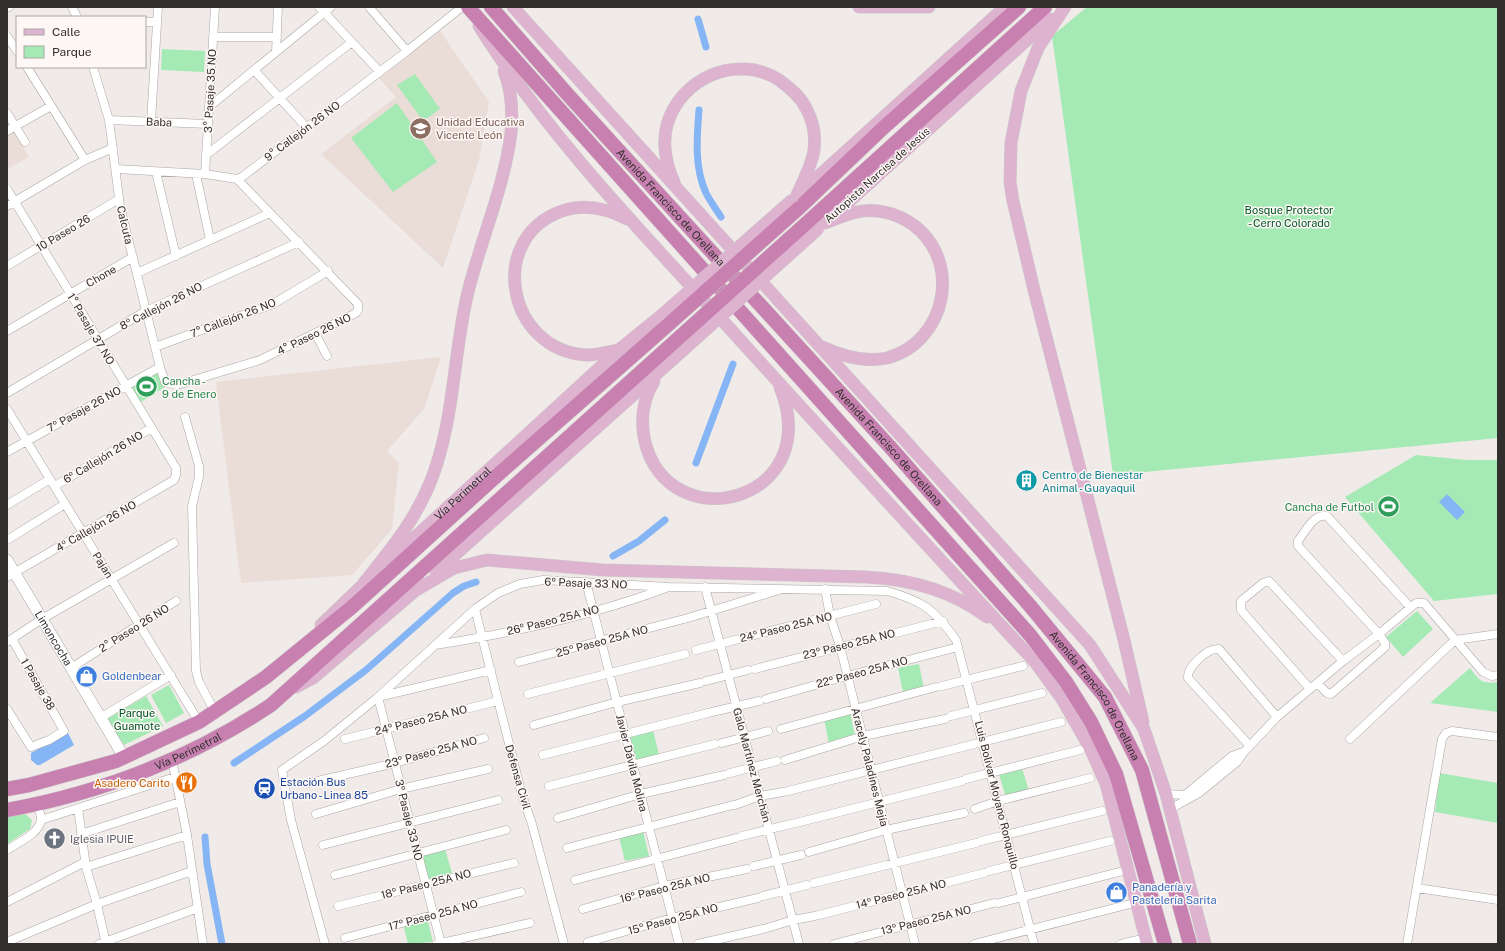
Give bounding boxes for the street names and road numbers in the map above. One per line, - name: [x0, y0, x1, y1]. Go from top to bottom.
- street label: 3° Pasaje 35 NO: [202, 49, 218, 133]
- street label: 9° Callejón 26 NO: [262, 99, 342, 163]
- street label: Baba: [146, 116, 172, 128]
- street label: Autopista Narcisa de Jesús: [822, 124, 932, 225]
- street label: Avenida Francisco de Orellana: [614, 146, 727, 268]
- street label: Calcuta: [115, 204, 135, 246]
- street label: 10 Paseo 26: [34, 212, 92, 254]
- street label: Chone: [84, 263, 118, 289]
- street label: 8º Callejón 26 NO: [118, 280, 204, 332]
- street label: 1° Pasaje 37 NO: [65, 291, 117, 367]
- street label: 7° Callejón 26 NO: [188, 296, 278, 340]
- street label: 4° Paseo 26 NO: [275, 311, 353, 357]
- street label: 7º Pasaje 26 NO: [45, 384, 123, 434]
- street label: Avenida Francisco de Orellana: [833, 385, 945, 508]
- street label: 6º Callejón 26 NO: [61, 429, 145, 485]
- street label: Vía Perimetral: [432, 464, 493, 522]
- street label: 4º Callejón 26 NO: [54, 498, 138, 554]
- street label: Pajan: [90, 550, 116, 580]
- street label: 6º Pasaje 33 NO: [544, 576, 628, 590]
- street label: 2° Paseo 26 NO: [97, 602, 171, 654]
- street label: 26º Paseo 25A NO: [506, 603, 600, 637]
- street label: Limoncocha: [33, 609, 74, 668]
- street label: 24º Paseo 25A NO: [739, 610, 833, 644]
- street label: 25º Paseo 25A NO: [555, 623, 649, 659]
- street label: 23º Paseo 25A NO: [802, 627, 896, 661]
- street label: Avenida Francisco de Orellana: [1047, 628, 1142, 762]
- street label: 22º Paseo 25A NO: [815, 654, 909, 690]
- street label: 1 Pasaje 38: [18, 656, 58, 712]
- street label: 24º Paseo 25A NO: [374, 703, 468, 737]
- street label: Galo Martínez Merchán: [731, 706, 773, 824]
- street label: Aracely Paladines Mejía: [849, 706, 891, 828]
- street label: Javier Dávila Molina: [614, 713, 650, 813]
- street label: Luis Bolívar Moyano Ronquillo: [973, 719, 1021, 871]
- street label: Vía Perimetral: [153, 730, 223, 772]
- street label: 23º Paseo 25A NO: [384, 734, 478, 770]
- street label: Defensa Civil: [503, 743, 533, 811]
- street label: 3º Pasaje 33 NO: [393, 778, 425, 862]
- street label: 18º Paseo 25A NO: [380, 867, 472, 901]
- street label: 16º Paseo 25A NO: [619, 871, 711, 905]
- street label: 14º Paseo 25A NO: [855, 877, 947, 911]
- street label: 17º Paseo 25A NO: [387, 897, 479, 933]
- street label: 15º Paseo 25A NO: [627, 901, 719, 937]
- street label: 13º Paseo 25A NO: [880, 903, 972, 937]

